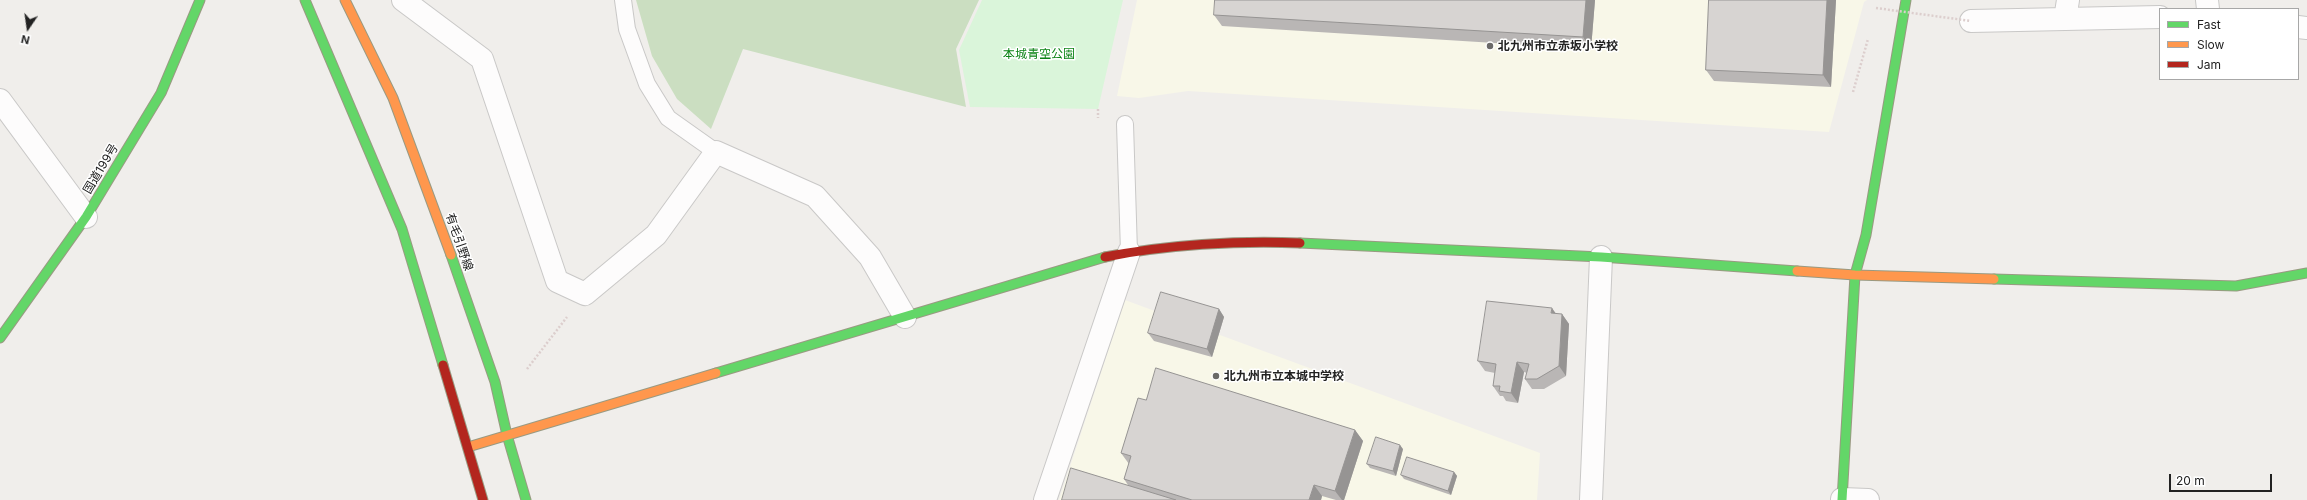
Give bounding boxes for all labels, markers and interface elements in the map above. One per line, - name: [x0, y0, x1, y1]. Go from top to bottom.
- north arrow: [8, 8, 48, 48]
- legend: [2159, 8, 2299, 80]
- text: Fast: [2197, 17, 2221, 32]
- text: N: [20, 32, 31, 47]
- text: Slow: [2197, 37, 2224, 52]
- place label: 北九州市立赤坂小学校: [1498, 39, 1618, 53]
- marker: 北九州市立赤坂小学校: [1485, 41, 1495, 51]
- park label: 本城青空公園: [1003, 47, 1075, 61]
- text: Jam: [2197, 57, 2221, 72]
- street label: 国道199号: [80, 141, 122, 197]
- street label: 有毛引野線: [442, 211, 476, 273]
- place label: 北九州市立本城中学校: [1224, 369, 1344, 383]
- marker: 北九州市立本城中学校: [1211, 371, 1221, 381]
- scale bar: [2171, 466, 2274, 492]
- text: 20 m: [2176, 473, 2205, 488]

